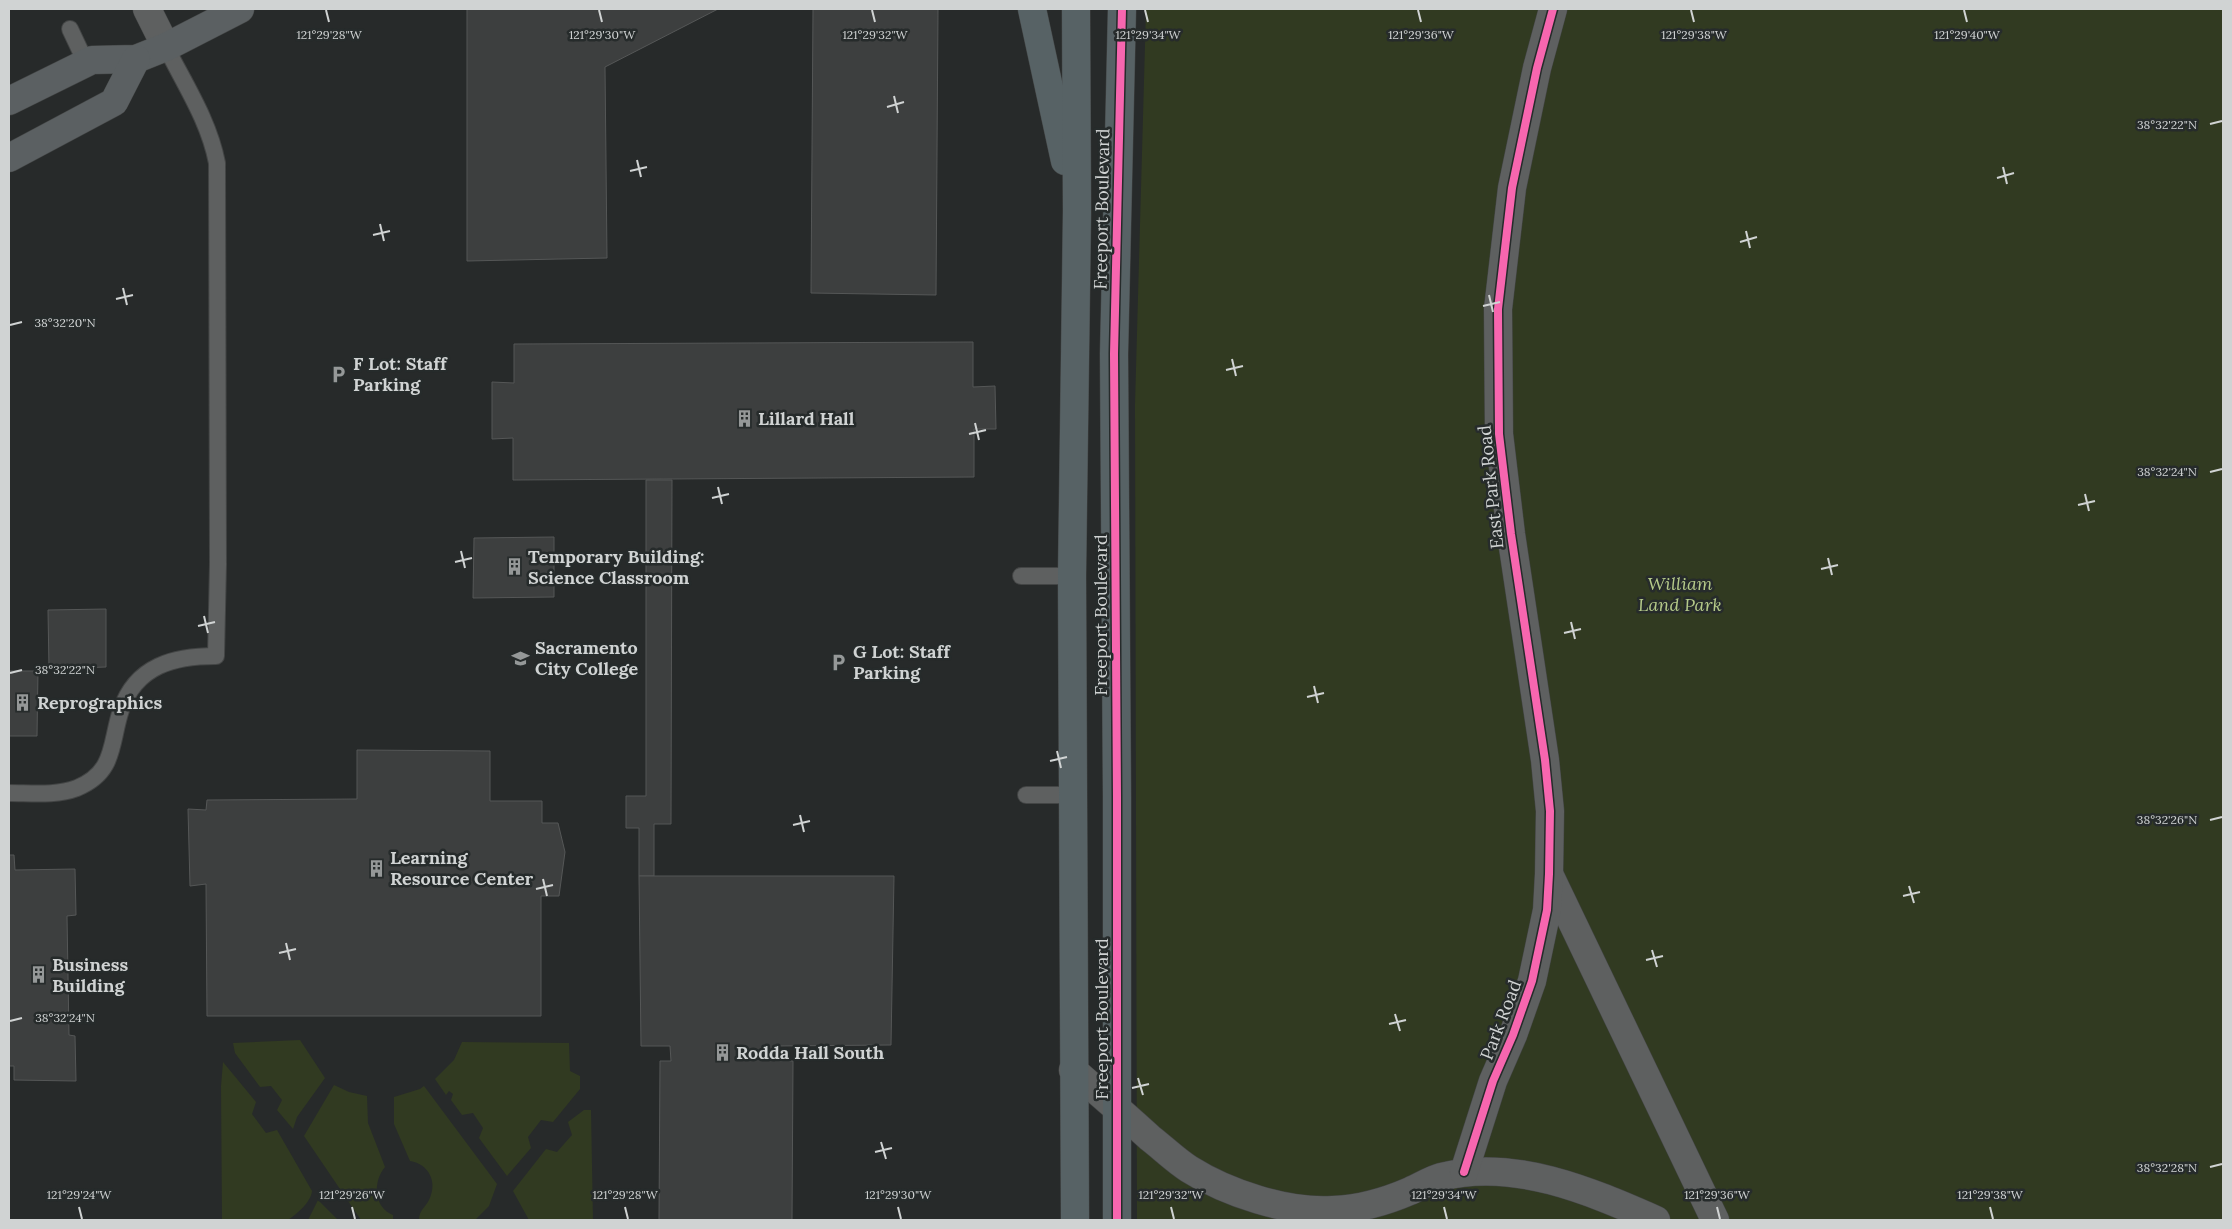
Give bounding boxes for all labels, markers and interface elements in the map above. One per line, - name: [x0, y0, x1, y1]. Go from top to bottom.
- text: 121°29'28"W: [296, 27, 363, 42]
- text: 121°29'30"W: [569, 27, 636, 42]
- text: 121°29'32"W: [842, 27, 909, 42]
- text: 121°29'34"W: [1115, 27, 1182, 42]
- text: 121°29'36"W: [1388, 27, 1455, 42]
- text: 121°29'38"W: [1661, 27, 1728, 42]
- text: 121°29'40"W: [1934, 27, 2001, 42]
- text: 38°32'22"N: [2137, 117, 2197, 132]
- street label: Freeport Boulevard: [1089, 128, 1114, 290]
- text: 38°32'20"N: [34, 315, 96, 330]
- place label: F Lot: Staff Parking: [353, 352, 448, 396]
- parking icon: F Lot: Staff Parking: [329, 364, 349, 384]
- place label: Lillard Hall: [758, 407, 855, 430]
- building icon: Lillard Hall: [734, 409, 754, 429]
- street label: East Park Road: [1473, 424, 1508, 550]
- text: 38°32'24"N: [2137, 464, 2197, 479]
- street label: Freeport Boulevard: [1089, 534, 1112, 696]
- place label: Temporary Building: Science Classroom: [528, 545, 704, 589]
- building icon: Temporary Building: Science Classroom: [504, 557, 524, 577]
- park label: William Land Park: [1638, 572, 1722, 616]
- place label: Sacramento City College: [535, 636, 639, 680]
- place label: G Lot: Staff Parking: [853, 640, 951, 684]
- school or university icon: Sacramento City College: [511, 648, 531, 668]
- parking icon: G Lot: Staff Parking: [829, 652, 849, 672]
- text: 38°32'22"N: [35, 662, 95, 677]
- place label: Reprographics: [37, 691, 162, 714]
- building icon: Reprographics: [13, 693, 33, 713]
- text: 38°32'26"N: [2137, 812, 2197, 827]
- place label: Learning Resource Center: [390, 846, 534, 890]
- building icon: Learning Resource Center: [366, 858, 386, 878]
- street label: Freeport Boulevard: [1090, 938, 1113, 1100]
- place label: Business Building: [52, 953, 128, 997]
- building icon: Business Building: [28, 965, 48, 985]
- street label: Park Road: [1475, 976, 1526, 1063]
- text: 38°32'24"N: [35, 1010, 95, 1025]
- place label: Rodda Hall South: [736, 1041, 884, 1064]
- building icon: Rodda Hall South: [712, 1043, 732, 1063]
- text: 38°32'28"N: [2137, 1160, 2197, 1175]
- text: 121°29'24"W: [47, 1187, 112, 1202]
- text: 121°29'26"W: [319, 1187, 386, 1202]
- text: 121°29'28"W: [592, 1187, 659, 1202]
- text: 121°29'30"W: [865, 1187, 932, 1202]
- text: 121°29'32"W: [1138, 1187, 1205, 1202]
- text: 121°29'34"W: [1411, 1187, 1478, 1202]
- text: 121°29'36"W: [1684, 1187, 1751, 1202]
- text: 121°29'38"W: [1957, 1187, 2024, 1202]

